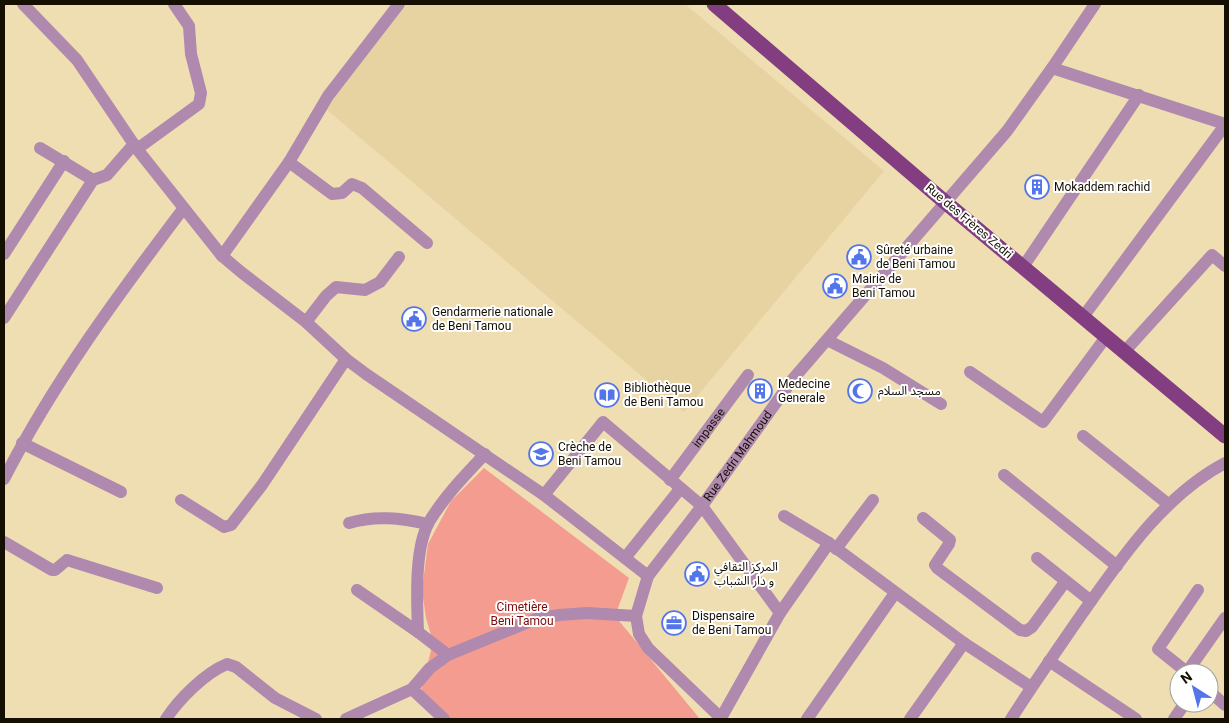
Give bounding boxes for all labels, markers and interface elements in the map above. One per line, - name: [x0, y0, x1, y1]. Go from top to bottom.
- building icon: Mokaddem rachid: [1024, 174, 1050, 200]
- place label: Mokaddem rachid: [1054, 180, 1150, 194]
- street label: Rue des Frères Zedri: [923, 181, 1015, 261]
- place label: Sûreté urbaine de Beni Tamou: [876, 243, 955, 271]
- public building icon: Sûreté urbaine de Beni Tamou: [846, 244, 872, 270]
- place label: Mairie de Beni Tamou: [852, 272, 915, 300]
- public building icon: Mairie de Beni Tamou: [822, 273, 848, 299]
- place label: Gendarmerie nationale de Beni Tamou: [432, 305, 553, 333]
- public building icon: Gendarmerie nationale de Beni Tamou: [401, 306, 427, 332]
- place label: Medecine Generale: [778, 377, 830, 405]
- building icon: Medecine Generale: [747, 378, 773, 404]
- mosque icon: مسجد السلام: [847, 378, 873, 404]
- place label: Bibliothèque de Beni Tamou: [624, 381, 703, 409]
- library icon: Bibliothèque de Beni Tamou: [594, 382, 620, 408]
- place label: مسجد السلام: [878, 384, 941, 400]
- street label: impasse: [690, 405, 728, 450]
- street label: Rue Zedri Mahmoud: [701, 408, 775, 504]
- place label: Crèche de Beni Tamou: [558, 440, 621, 468]
- school or university icon: Crèche de Beni Tamou: [528, 441, 554, 467]
- place label: المركز الثقافي و دار الشباب: [714, 560, 778, 588]
- public building icon: المركز الثقافي و دار الشباب: [684, 561, 710, 587]
- park label: Cimetière Beni Tamou: [490, 600, 554, 628]
- place label: Dispensaire de Beni Tamou: [692, 609, 771, 637]
- office icon: Dispensaire de Beni Tamou: [661, 610, 687, 636]
- north arrow: [1169, 663, 1219, 713]
- text: N: [1178, 668, 1195, 687]

